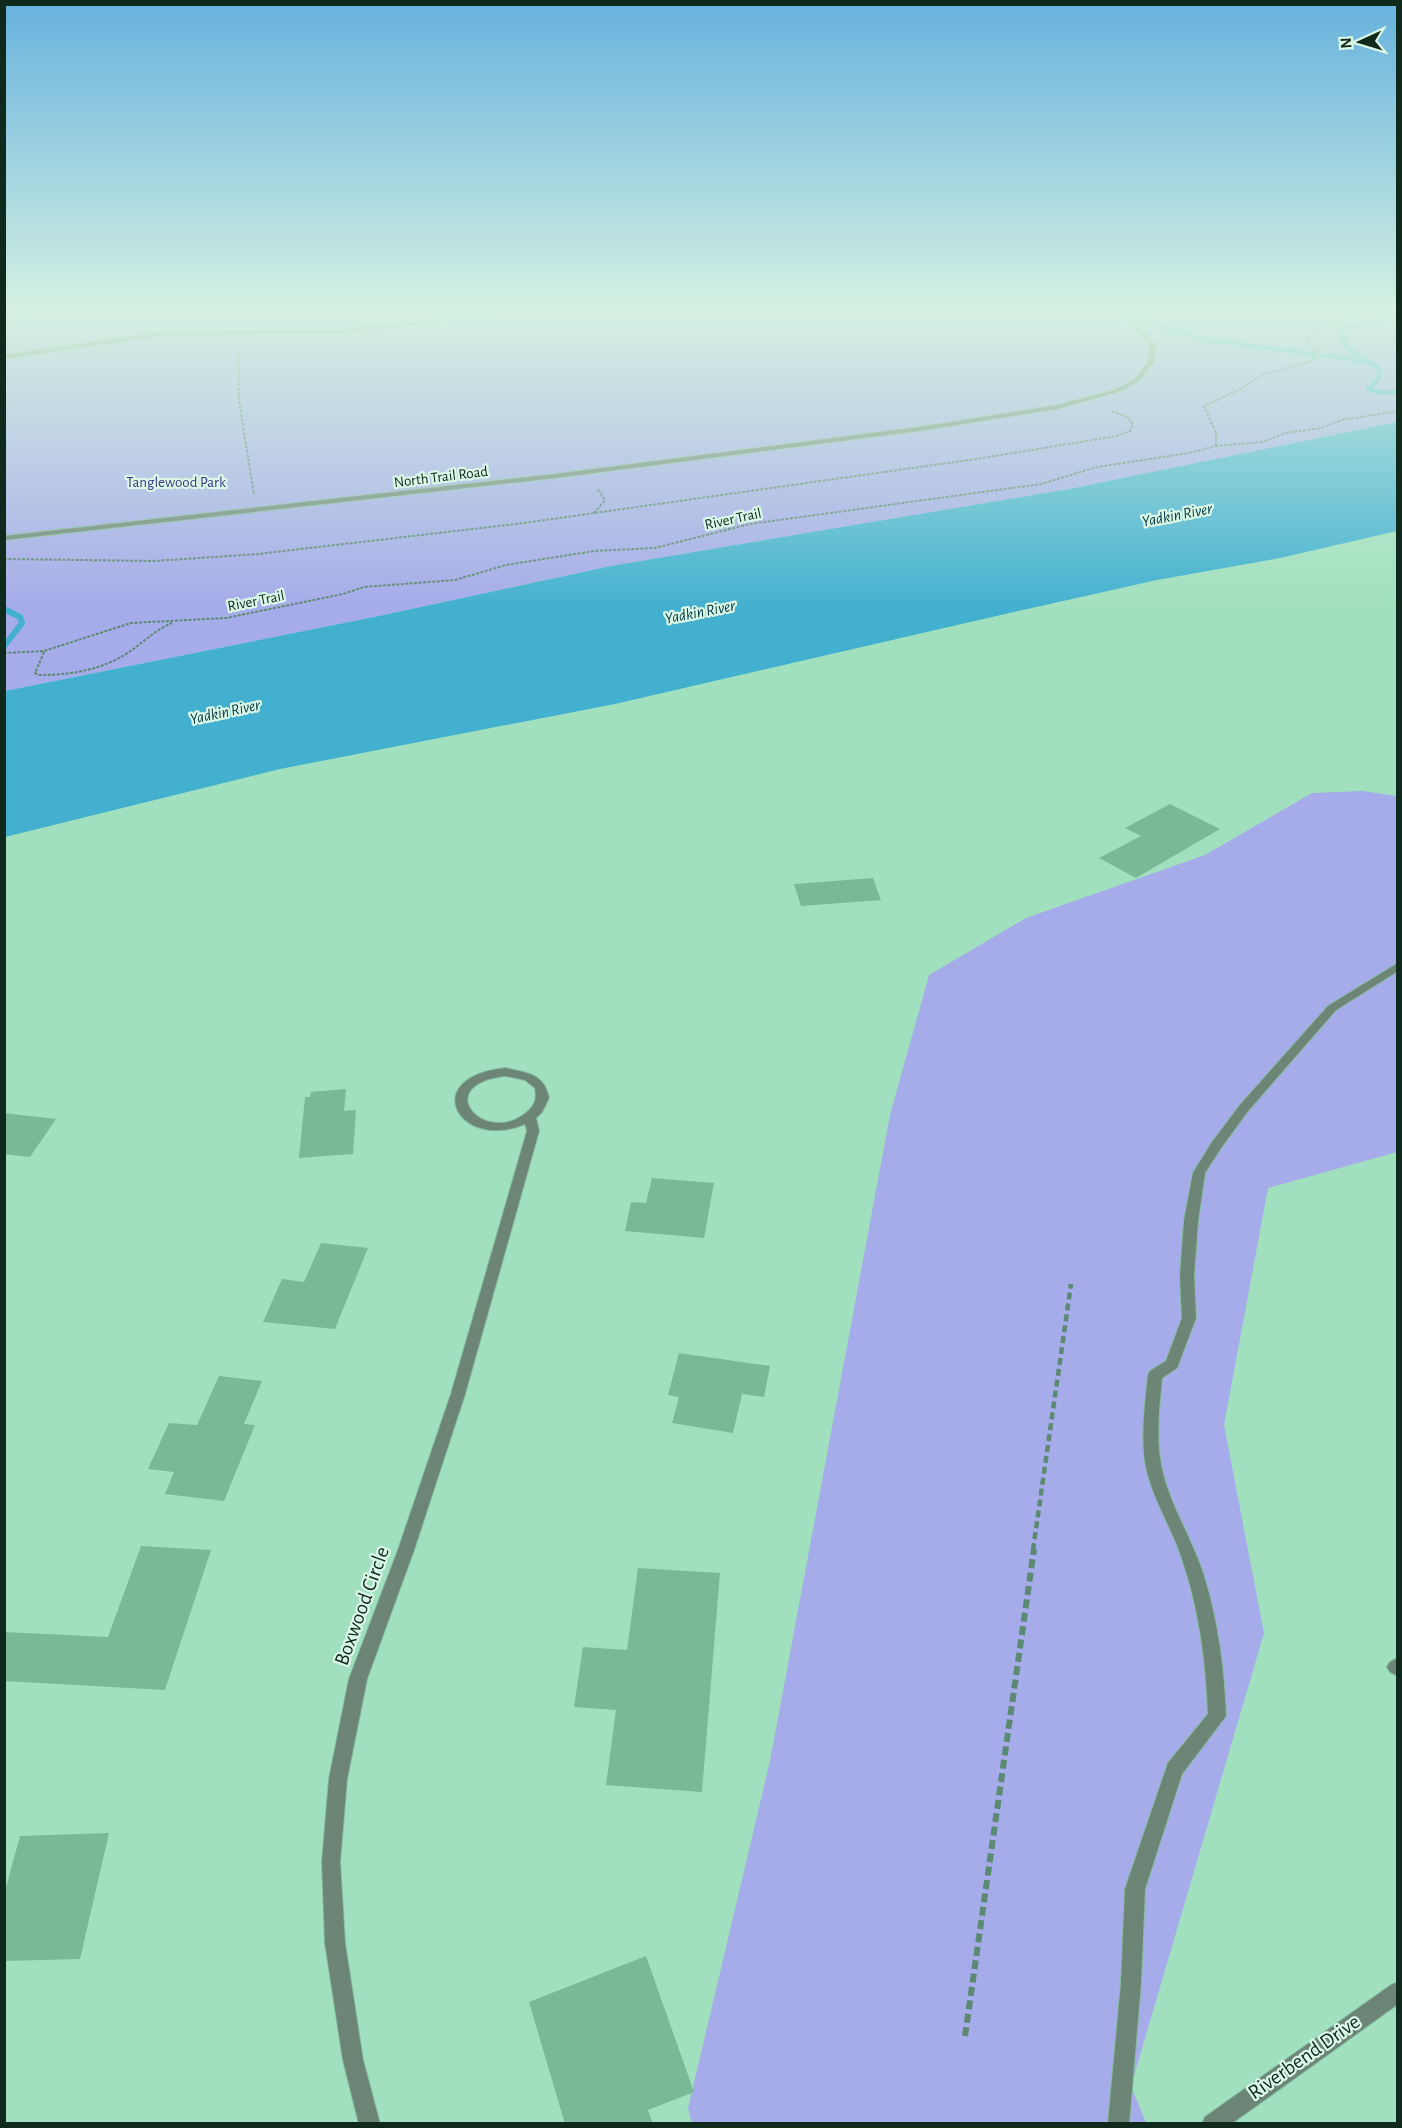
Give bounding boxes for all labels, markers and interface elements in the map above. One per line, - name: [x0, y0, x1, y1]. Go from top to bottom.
- north arrow: [1330, 12, 1390, 72]
- text: N: [1338, 37, 1354, 49]
- street label: North Trail Road: [393, 464, 489, 490]
- park label: Tanglewood Park: [126, 475, 226, 490]
- water label: Yadkin River: [1140, 500, 1214, 530]
- street label: River Trail: [703, 506, 763, 532]
- street label: River Trail: [226, 588, 286, 614]
- water label: Yadkin River: [663, 597, 737, 627]
- water label: Yadkin River: [188, 697, 262, 727]
- street label: Boxwood Circle: [331, 1544, 393, 1668]
- street label: Riverbend Drive: [1244, 2011, 1364, 2103]

